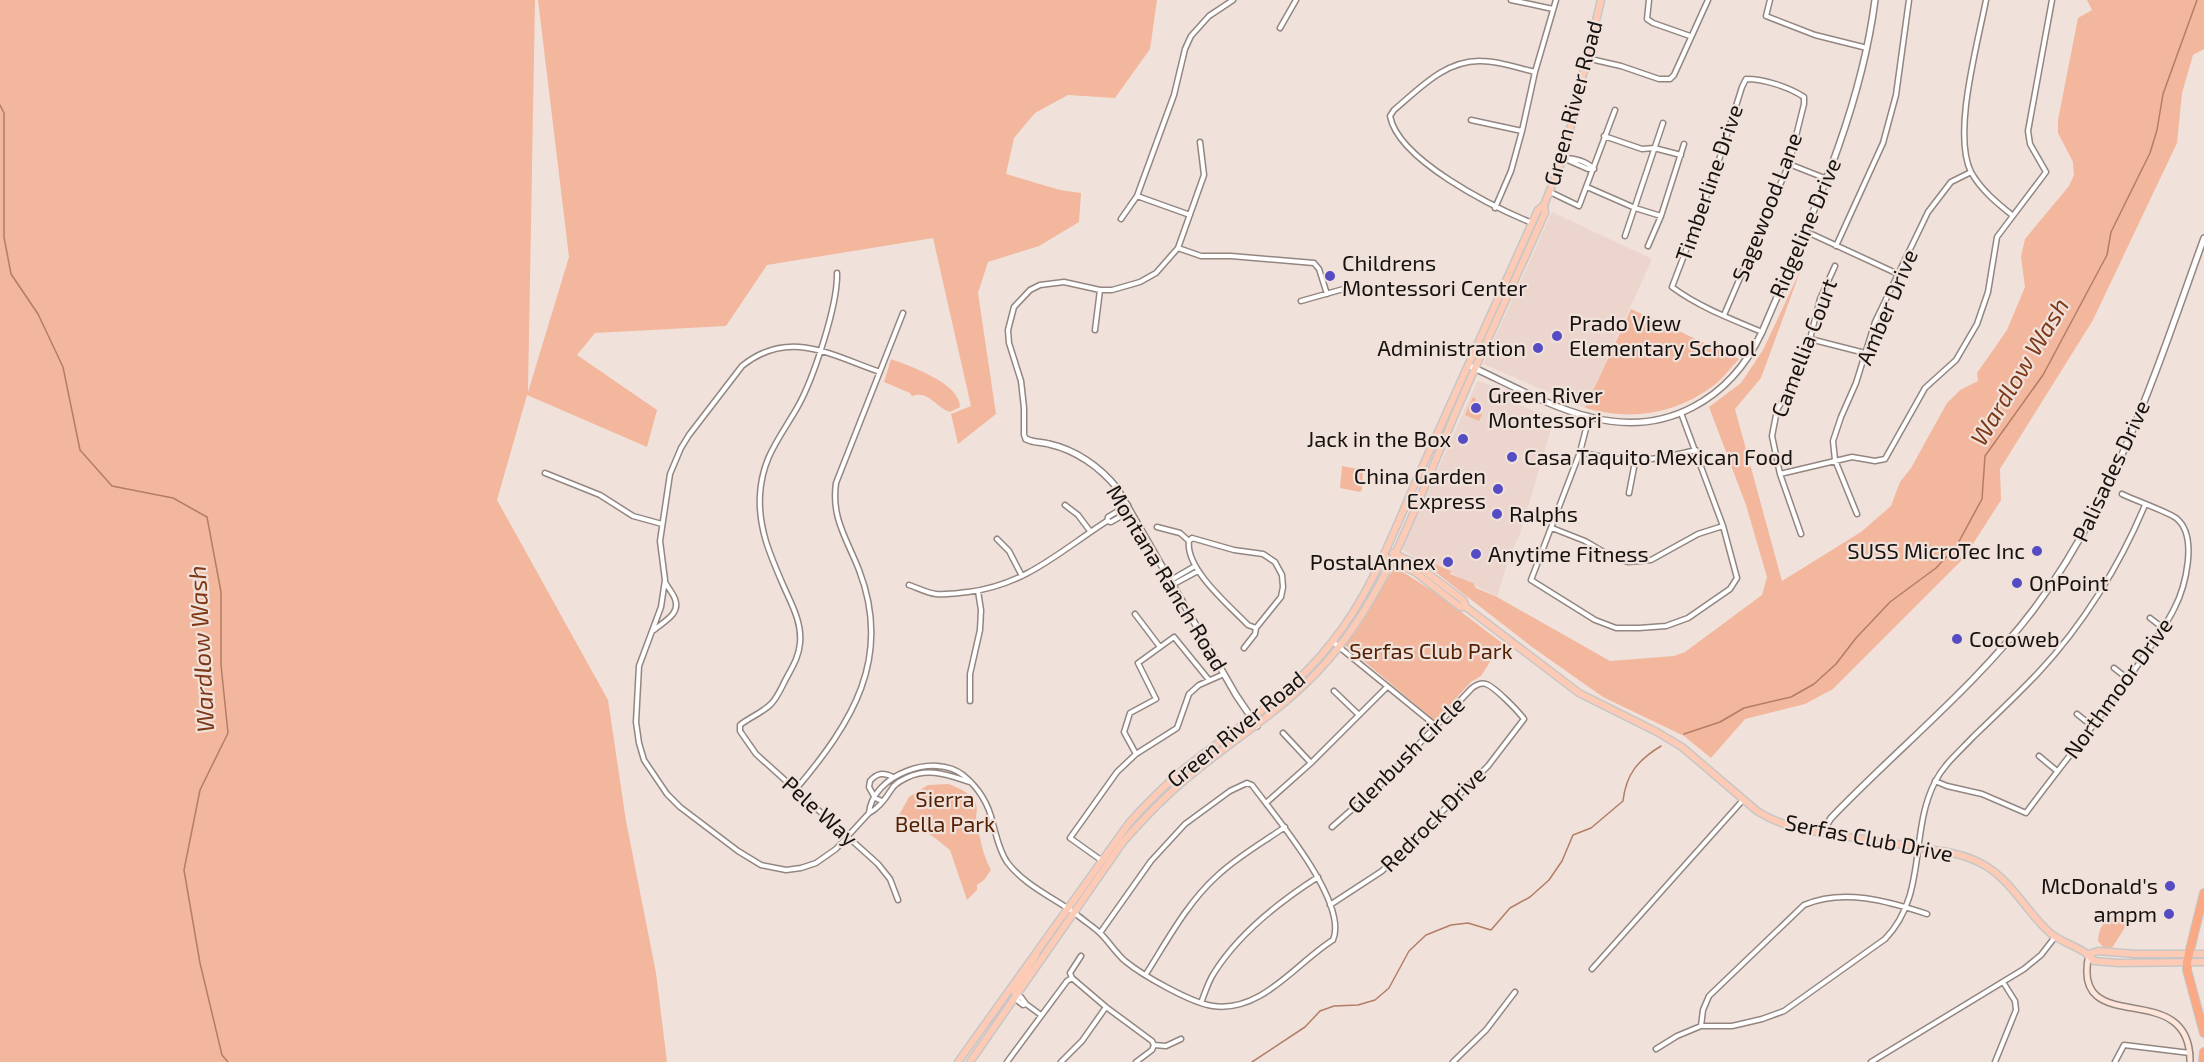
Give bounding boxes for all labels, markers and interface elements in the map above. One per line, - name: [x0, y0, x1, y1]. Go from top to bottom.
- street label: Green River Road: [1537, 17, 1607, 188]
- street label: Timberline Drive: [1669, 101, 1747, 265]
- street label: Sagewood Lane: [1726, 129, 1806, 285]
- street label: Ridgeline Drive: [1763, 154, 1845, 301]
- street label: Amber Drive: [1850, 245, 1922, 368]
- place label: Childrens Montessori Center: [1342, 249, 1527, 300]
- marker: Childrens Montessori Center: [1323, 269, 1337, 283]
- street label: Camellia Court: [1765, 275, 1841, 420]
- water label: Wardlow Wash: [1963, 292, 2074, 450]
- place label: Prado View Elementary School: [1569, 309, 1757, 360]
- marker: Prado View Elementary School: [1550, 329, 1564, 343]
- place label: Administration: [1377, 334, 1526, 360]
- marker: Administration: [1531, 341, 1545, 355]
- place label: Green River Montessori: [1488, 381, 1603, 432]
- street label: Palisades Drive: [2066, 396, 2154, 545]
- marker: Green River Montessori: [1469, 401, 1483, 415]
- place label: Jack in the Box: [1307, 425, 1451, 451]
- marker: Jack in the Box: [1456, 432, 1470, 446]
- place label: Casa Taquito Mexican Food: [1524, 443, 1793, 469]
- marker: Casa Taquito Mexican Food: [1505, 450, 1519, 464]
- place label: China Garden Express: [1354, 462, 1486, 513]
- street label: Montana Ranch Road: [1102, 480, 1234, 675]
- marker: China Garden Express: [1491, 482, 1505, 496]
- place label: Ralphs: [1509, 500, 1578, 526]
- marker: Ralphs: [1490, 507, 1504, 521]
- place label: SUSS MicroTec Inc: [1847, 537, 2025, 563]
- place label: Anytime Fitness: [1488, 540, 1649, 566]
- marker: SUSS MicroTec Inc: [2030, 544, 2044, 558]
- marker: Anytime Fitness: [1469, 547, 1483, 561]
- place label: PostalAnnex: [1310, 548, 1436, 574]
- marker: PostalAnnex: [1441, 555, 1455, 569]
- water label: Wardlow Wash: [182, 565, 219, 733]
- place label: OnPoint: [2029, 569, 2108, 595]
- marker: OnPoint: [2010, 576, 2024, 590]
- street label: Northmoor Drive: [2057, 612, 2177, 763]
- place label: Cocoweb: [1969, 625, 2059, 651]
- marker: Cocoweb: [1950, 632, 1964, 646]
- park label: Serfas Club Park: [1349, 637, 1513, 663]
- street label: Green River Road: [1161, 665, 1310, 792]
- street label: Glenbush Circle: [1341, 690, 1469, 818]
- street label: Redrock Drive: [1374, 760, 1490, 876]
- street label: Pele Way: [778, 770, 864, 851]
- park label: Sierra Bella Park: [895, 785, 995, 836]
- street label: Serfas Club Drive: [1783, 808, 1956, 866]
- place label: McDonald's: [2041, 872, 2158, 898]
- marker: McDonald's: [2163, 879, 2177, 893]
- place label: ampm: [2094, 900, 2157, 926]
- marker: ampm: [2162, 907, 2176, 921]

